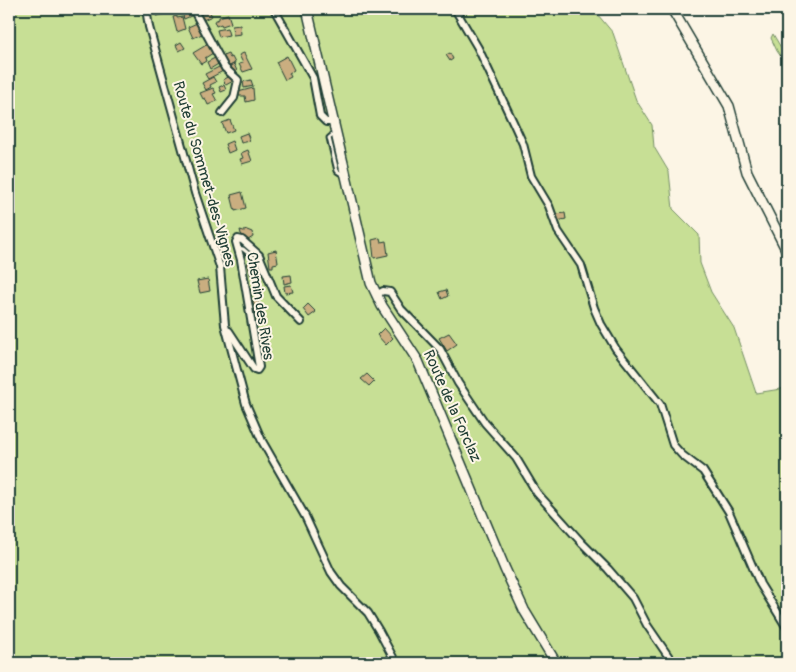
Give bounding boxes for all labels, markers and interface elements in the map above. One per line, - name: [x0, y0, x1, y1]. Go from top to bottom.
- street label: Route du Sommet-des-Vignes: [168, 79, 240, 269]
- street label: Chemin des Rives: [242, 251, 278, 361]
- street label: Route de la Forclaz: [419, 347, 485, 465]

